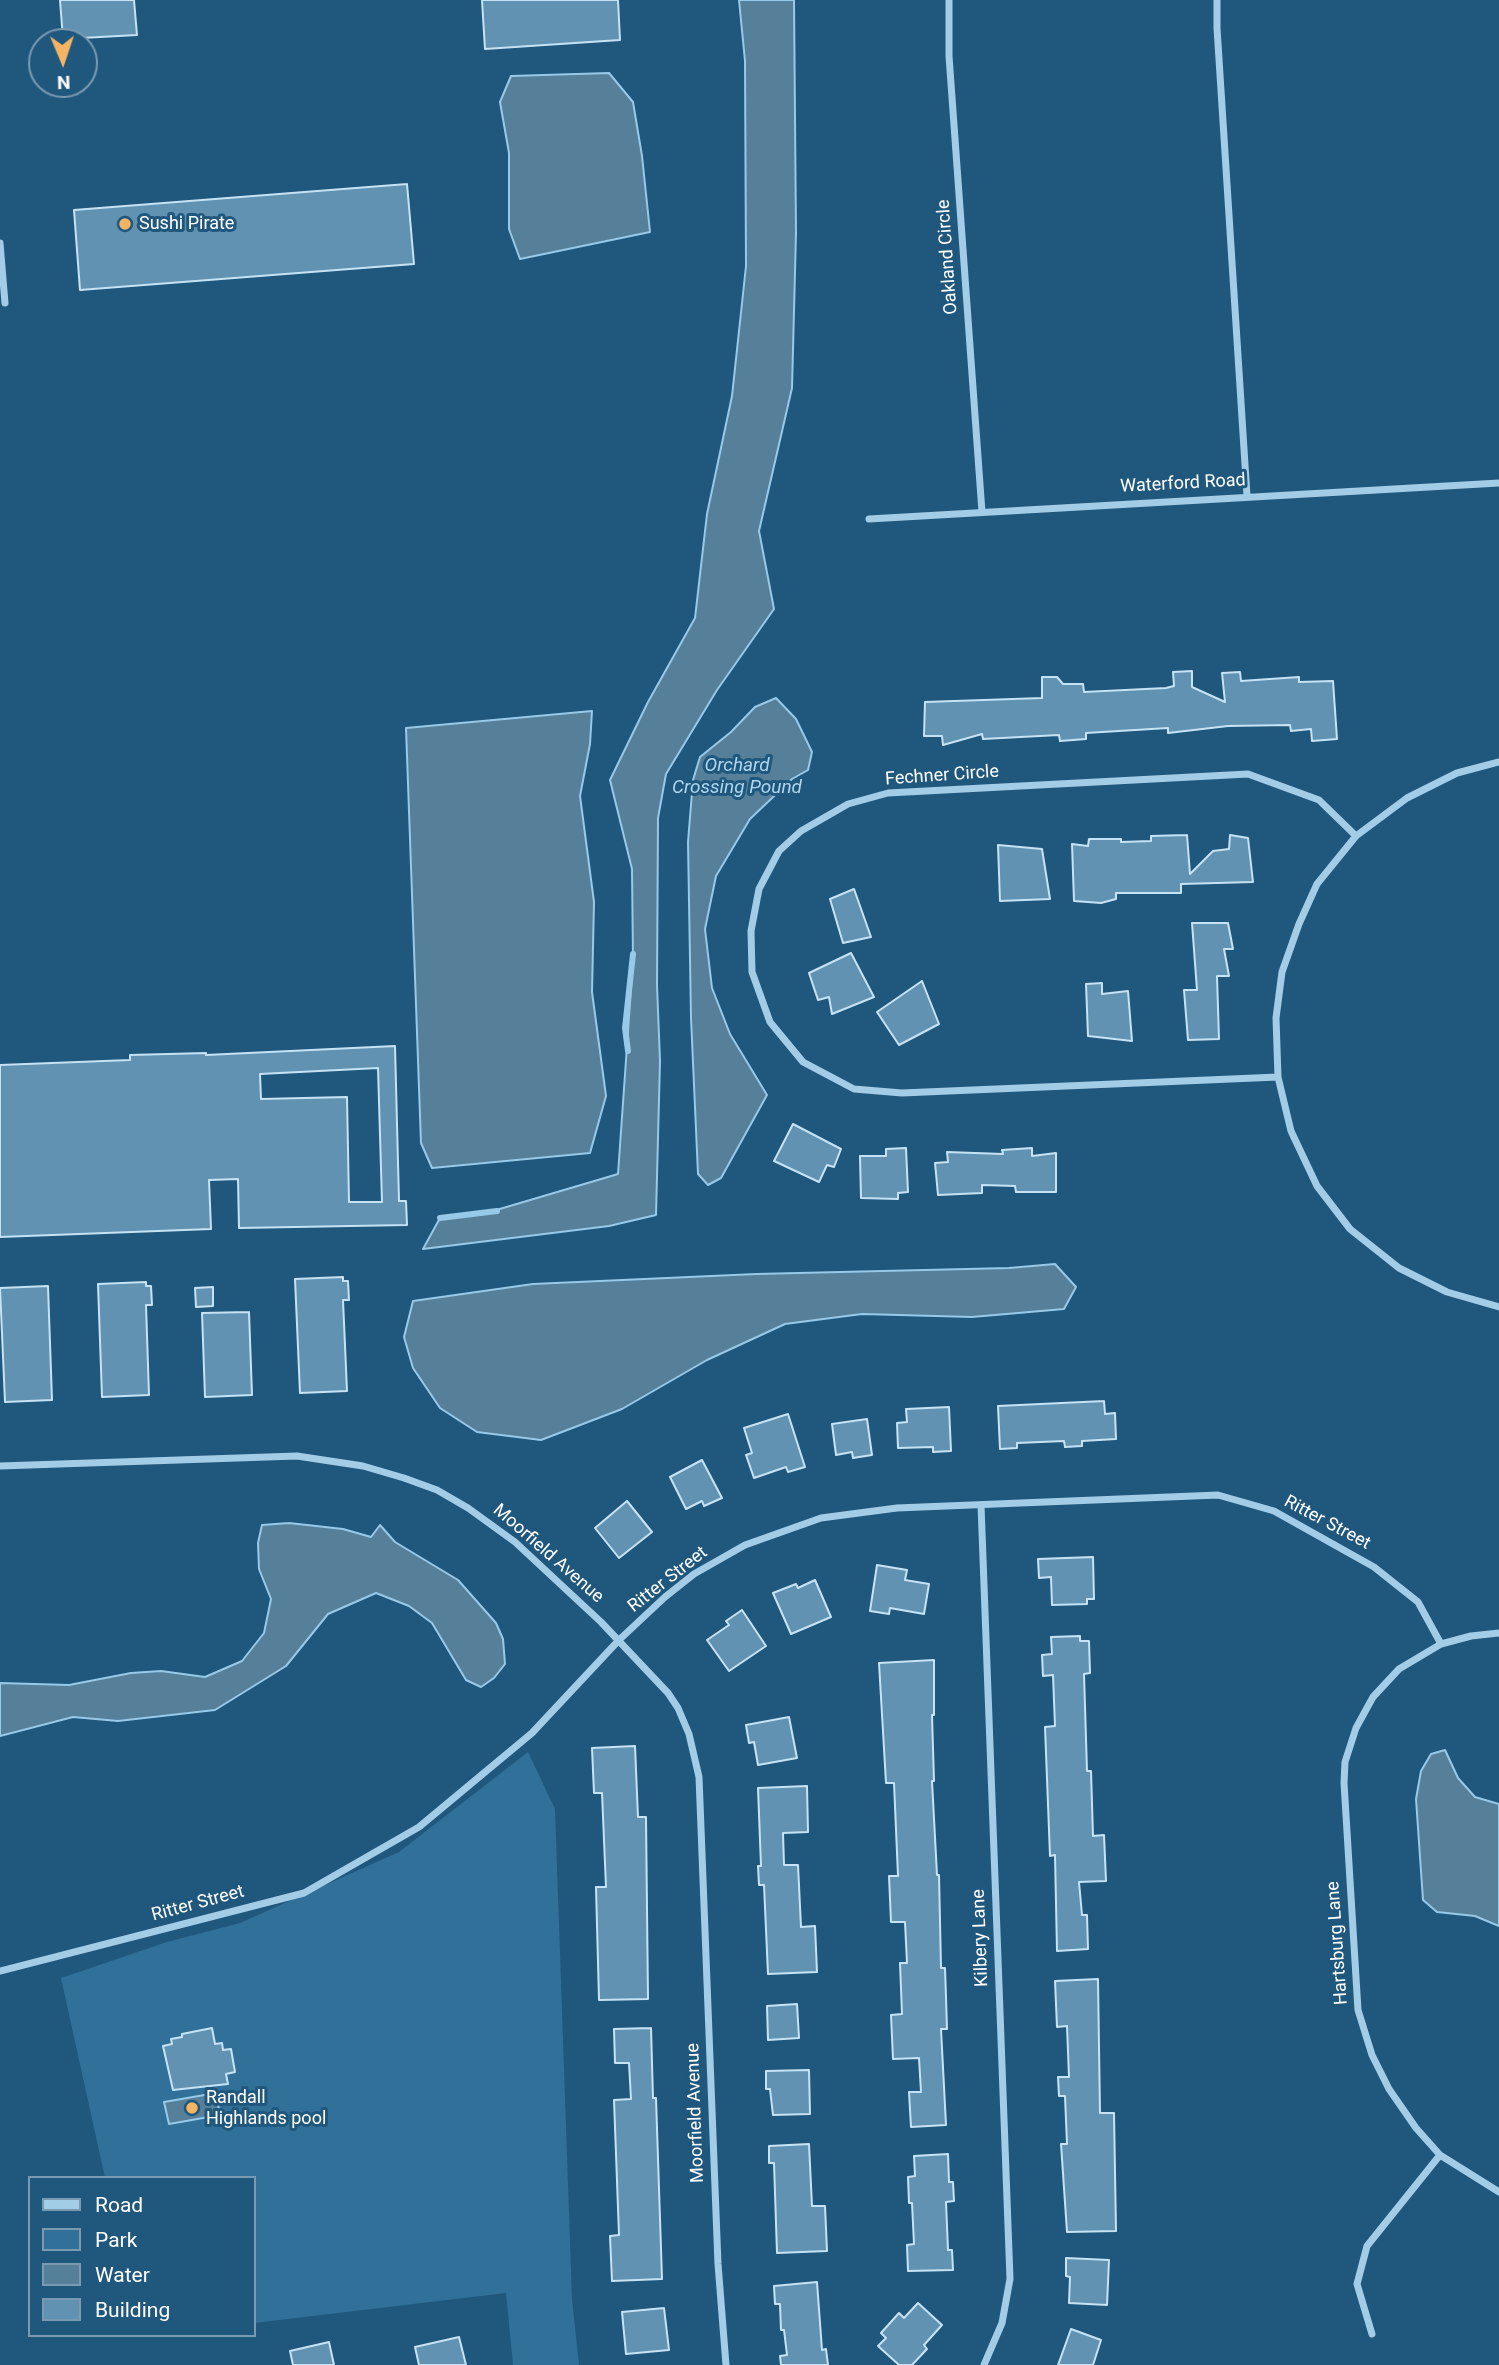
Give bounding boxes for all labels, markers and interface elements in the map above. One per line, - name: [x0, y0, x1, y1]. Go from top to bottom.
- north arrow: [28, 28, 98, 98]
- text: N: [57, 71, 71, 94]
- street label: Oakland Circle: [933, 199, 963, 315]
- place label: Sushi Pirate: [139, 213, 234, 235]
- marker: Sushi Pirate: [117, 216, 133, 232]
- street label: Waterford Road: [1120, 470, 1246, 498]
- water label: Orchard Crossing Pound: [672, 755, 802, 799]
- street label: Fechner Circle: [884, 761, 1000, 791]
- street label: Ritter Street: [1280, 1491, 1374, 1555]
- street label: Moorfield Avenue: [488, 1500, 608, 1608]
- street label: Ritter Street: [624, 1542, 712, 1618]
- street label: Hartsburg Lane: [1323, 1880, 1353, 2006]
- street label: Ritter Street: [149, 1881, 247, 1927]
- street label: Kilbery Lane: [968, 1889, 994, 1987]
- street label: Moorfield Avenue: [683, 2043, 709, 2183]
- place label: Randall Highlands pool: [206, 2087, 326, 2130]
- marker: Randall Highlands pool: [184, 2100, 200, 2116]
- legend: [28, 2176, 256, 2337]
- text: Road: [95, 2193, 143, 2217]
- text: Park: [95, 2228, 137, 2252]
- text: Water: [95, 2263, 150, 2287]
- text: Building: [95, 2298, 170, 2322]

